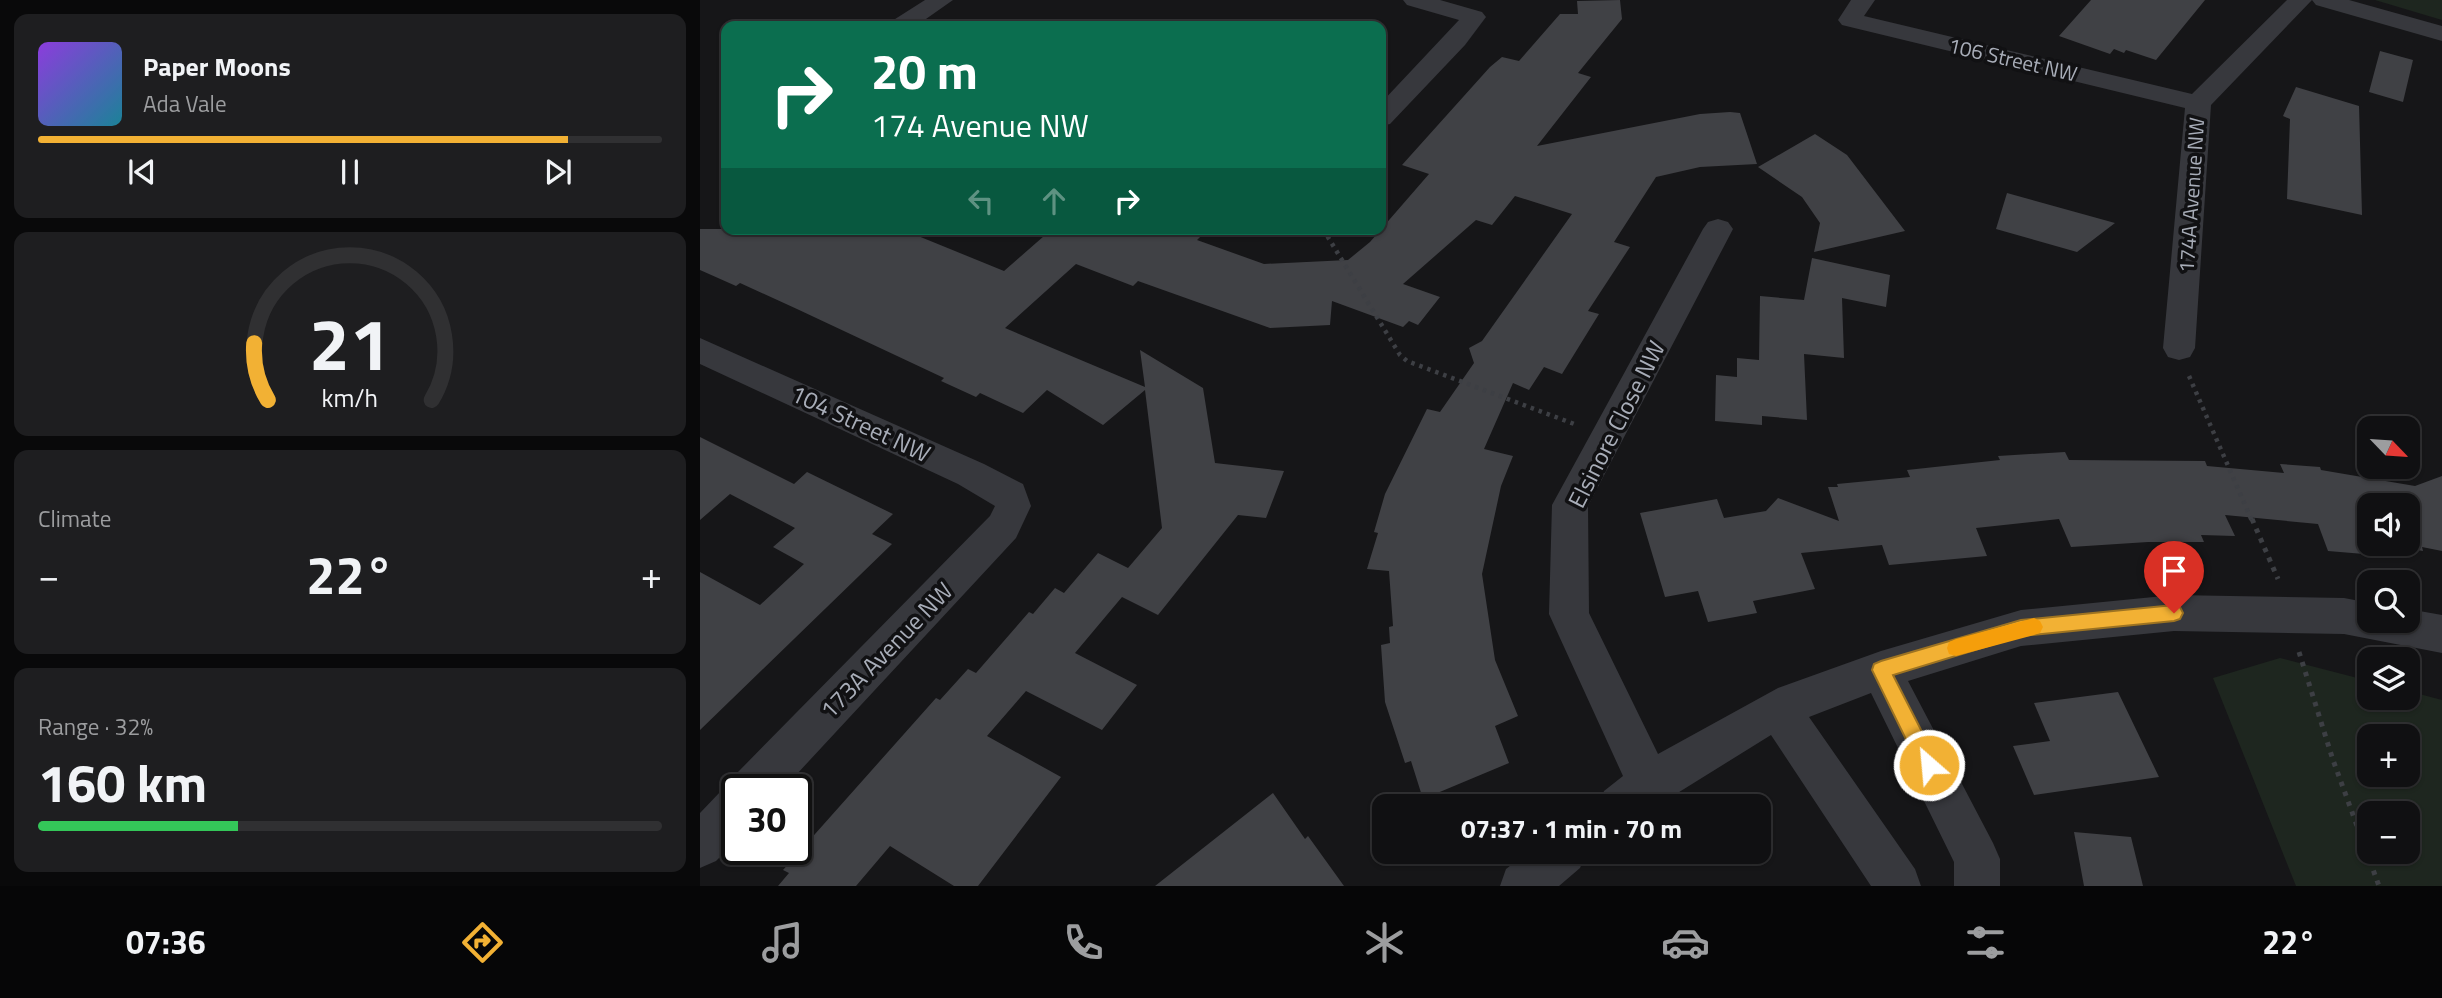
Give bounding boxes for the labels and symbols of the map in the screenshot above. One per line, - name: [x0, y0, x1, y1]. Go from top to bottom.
- street label: 106 Street NW: [1945, 29, 2081, 89]
- street label: 174A Avenue NW: [2170, 116, 2212, 274]
- street label: Elsinore Close NW: [1558, 334, 1674, 514]
- street label: 104 Street NW: [785, 375, 937, 471]
- north arrow: [2357, 416, 2420, 480]
- pin: [2144, 541, 2204, 613]
- street label: 173A Avenue NW: [811, 574, 961, 726]
- position arrow: [1892, 728, 1966, 802]
- speed limit sign: 30: [721, 774, 812, 865]

